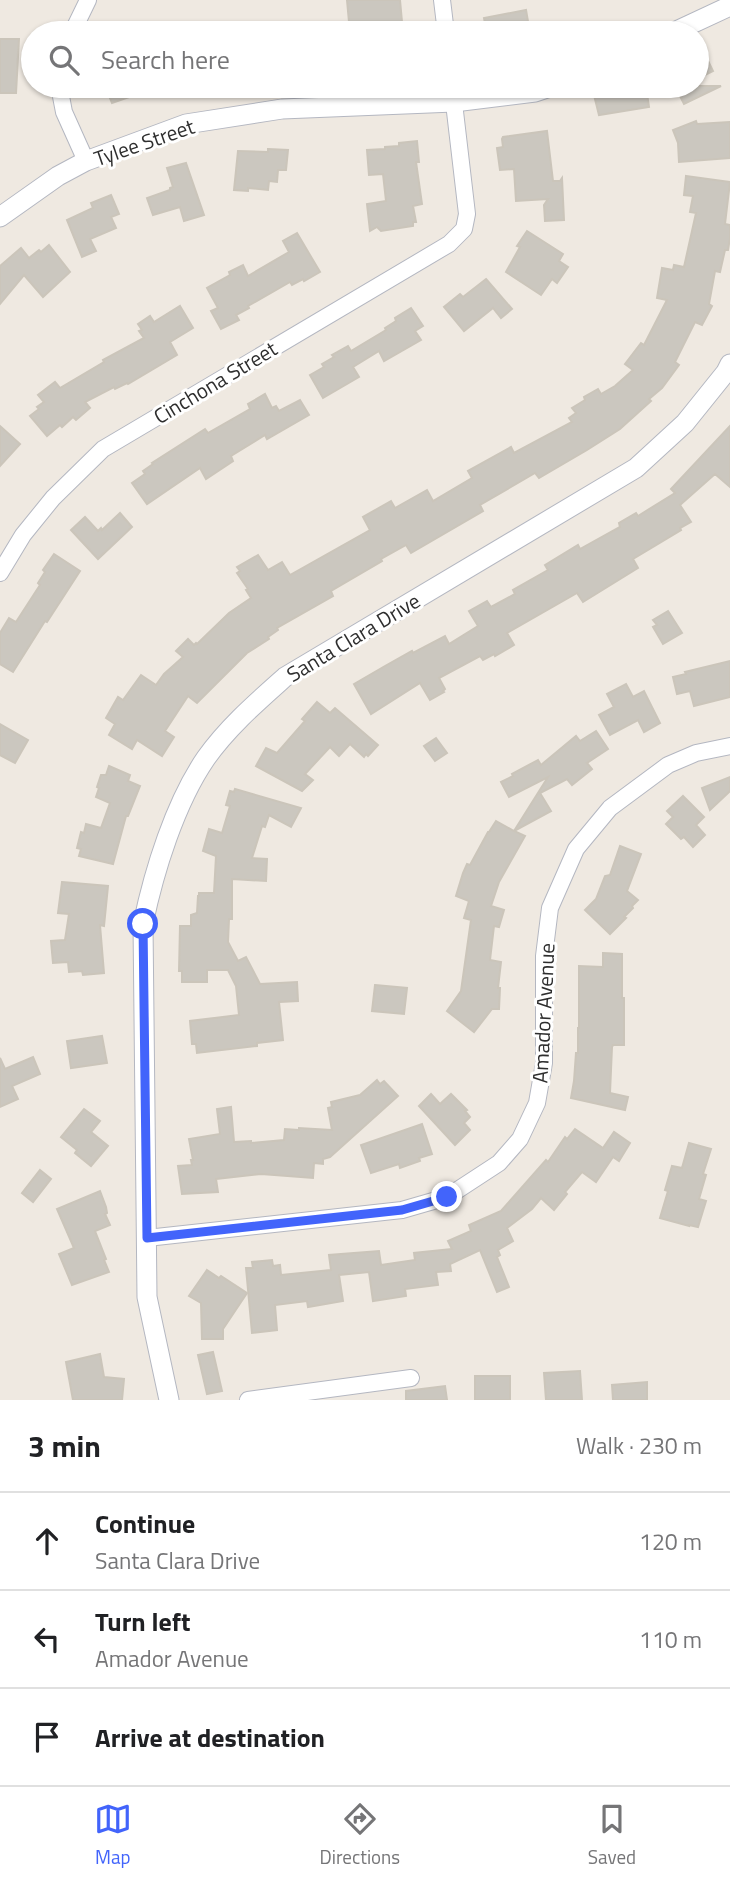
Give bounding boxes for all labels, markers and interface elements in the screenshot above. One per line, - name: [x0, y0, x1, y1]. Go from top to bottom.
- search box: [21, 21, 709, 98]
- text: Search here: [101, 40, 230, 79]
- icon: search: [45, 41, 83, 79]
- street label: Tylee Street: [89, 110, 199, 174]
- street label: Cinchona Street: [147, 332, 284, 432]
- street label: Santa Clara Drive: [280, 584, 426, 690]
- route start: [127, 908, 158, 939]
- street label: Amador Avenue: [523, 942, 563, 1084]
- route end: [431, 1181, 462, 1212]
- text: 3 min: [28, 1423, 101, 1469]
- text: Walk · 230 m: [576, 1428, 702, 1463]
- text: Continue: [95, 1504, 195, 1543]
- icon: ahead: [28, 1522, 66, 1560]
- text: 120 m: [639, 1524, 702, 1559]
- text: Santa Clara Drive: [95, 1543, 260, 1578]
- text: Turn left: [95, 1602, 190, 1641]
- icon: left: [28, 1620, 66, 1658]
- text: 110 m: [639, 1622, 702, 1657]
- text: Amador Avenue: [95, 1641, 249, 1676]
- icon: arrive: [28, 1718, 66, 1756]
- text: Arrive at destination: [95, 1718, 325, 1757]
- tab: Map: [94, 1800, 132, 1871]
- tab: Directions: [320, 1800, 400, 1871]
- tab: Saved: [588, 1800, 636, 1871]

